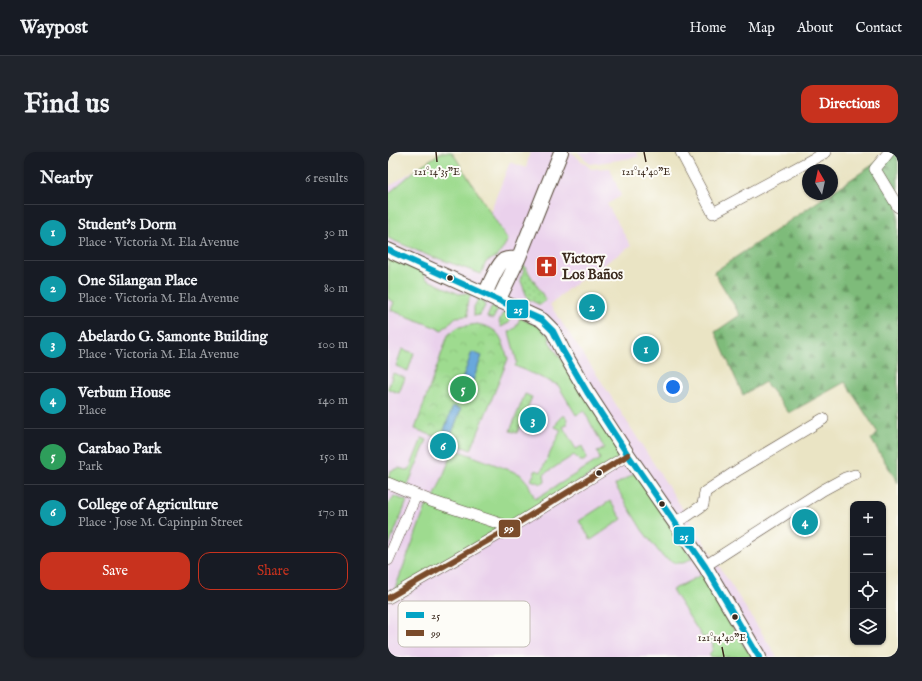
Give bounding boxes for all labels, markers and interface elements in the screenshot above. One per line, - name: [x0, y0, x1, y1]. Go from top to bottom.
- text: Waypost: [20, 16, 88, 40]
- text: Home: [690, 19, 726, 37]
- text: Map: [748, 19, 775, 37]
- text: About: [797, 19, 833, 37]
- text: Contact: [855, 19, 902, 37]
- button: Directions: [801, 85, 898, 123]
- text: Find us: [24, 87, 110, 122]
- north arrow: [802, 164, 838, 200]
- text: 121°14'35"E: [414, 166, 460, 179]
- text: 121°14'40"E: [622, 166, 670, 179]
- text: Nearby: [40, 168, 93, 189]
- text: 6 results: [305, 170, 348, 187]
- text: Student's Dorm: [78, 215, 176, 234]
- text: 1: [51, 224, 55, 241]
- text: 30 m: [324, 224, 348, 241]
- text: Place · Victoria M. Ela Avenue: [78, 234, 239, 251]
- place label: Victory Los Baños: [561, 250, 623, 284]
- church icon: Victory Los Baños: [533, 253, 559, 279]
- text: One Silangan Place: [78, 271, 197, 290]
- unlabelled marker: [445, 273, 455, 283]
- text: 2: [50, 280, 56, 297]
- text: 80 m: [324, 280, 348, 297]
- text: Place · Victoria M. Ela Avenue: [78, 290, 239, 307]
- pin: 2: [579, 292, 605, 322]
- line badge: 25: [506, 299, 529, 319]
- text: 25: [513, 303, 523, 317]
- text: Abelardo G. Samonte Building: [78, 327, 268, 346]
- pin: 1: [633, 334, 659, 364]
- text: 3: [51, 336, 55, 353]
- text: 100 m: [318, 336, 348, 353]
- text: Place · Victoria M. Ela Avenue: [78, 346, 239, 363]
- pin: 5: [450, 374, 476, 404]
- your location: [663, 377, 683, 397]
- text: Verbum House: [78, 383, 171, 402]
- text: 4: [50, 392, 56, 409]
- text: 140 m: [318, 392, 348, 409]
- text: Place: [78, 402, 106, 419]
- pin: 3: [520, 405, 546, 435]
- pin: 6: [430, 431, 456, 461]
- text: Carabao Park: [78, 439, 162, 458]
- text: 5: [51, 448, 55, 465]
- text: 150 m: [319, 448, 348, 465]
- text: Park: [78, 458, 103, 475]
- unlabelled marker: [594, 468, 604, 478]
- text: College of Agriculture: [78, 495, 218, 514]
- unlabelled marker: [657, 499, 667, 509]
- map controls: [850, 501, 886, 645]
- button: +: [850, 501, 886, 537]
- text: 6: [50, 504, 56, 521]
- text: 170 m: [318, 504, 348, 521]
- pin: 4: [792, 507, 818, 537]
- text: Place · Jose M. Capinpin Street: [78, 514, 243, 531]
- line badge: 99: [498, 519, 521, 538]
- text: 99: [503, 522, 514, 536]
- line badge: 25: [673, 526, 695, 545]
- text: 25: [679, 530, 689, 544]
- button: −: [850, 537, 886, 573]
- button: Save: [40, 552, 190, 590]
- button: Share: [198, 552, 348, 590]
- button: locate: [850, 573, 886, 609]
- legend: [398, 601, 530, 647]
- text: 25: [431, 609, 440, 623]
- button: layers: [850, 609, 886, 645]
- unlabelled marker: [730, 612, 740, 622]
- text: 99: [430, 627, 441, 641]
- text: 121°14'40"E: [698, 632, 746, 645]

